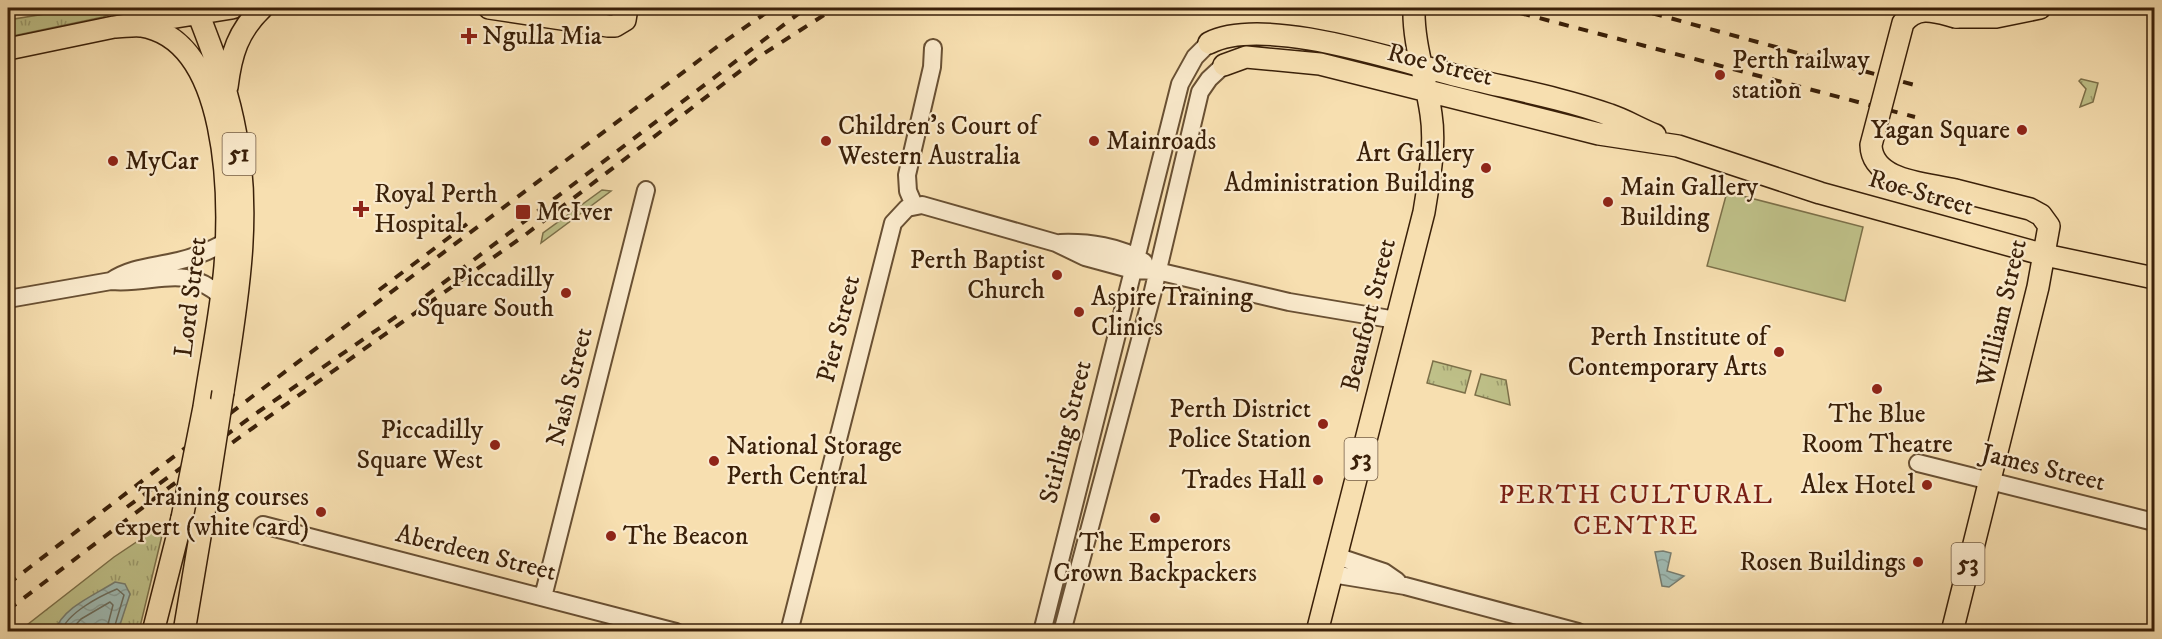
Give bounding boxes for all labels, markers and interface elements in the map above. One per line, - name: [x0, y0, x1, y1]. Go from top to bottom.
- place label: Ngulla Mia: [482, 20, 602, 53]
- marker: Ngulla Mia: [460, 27, 478, 45]
- street label: Roe Street: [1384, 36, 1496, 94]
- place label: Perth railway station: [1732, 44, 1870, 107]
- marker: Perth railway station: [1713, 68, 1727, 82]
- place label: Children's Court of Western Australia: [837, 110, 1041, 173]
- place label: Yagan Square: [1871, 114, 2010, 147]
- marker: Yagan Square: [2015, 123, 2029, 137]
- place label: Mainroads: [1106, 125, 1216, 158]
- road number: 51: [222, 133, 256, 175]
- marker: Children's Court of Western Australia: [819, 134, 833, 148]
- marker: Mainroads: [1087, 134, 1101, 148]
- place label: Art Gallery Administration Building: [1224, 137, 1475, 200]
- place label: MyCar: [125, 145, 199, 178]
- marker: MyCar: [106, 154, 120, 168]
- marker: Art Gallery Administration Building: [1479, 161, 1493, 175]
- street label: Roe Street: [1865, 162, 1977, 224]
- place label: Main Gallery Building: [1620, 171, 1759, 234]
- place label: Royal Perth Hospital: [374, 178, 498, 241]
- marker: Main Gallery Building: [1601, 195, 1615, 209]
- place label: McIver: [536, 196, 613, 229]
- marker: Royal Perth Hospital: [352, 200, 370, 218]
- marker: McIver: [514, 203, 532, 221]
- street label: Lord Street: [167, 235, 215, 359]
- street label: Beaufort Street: [1334, 235, 1404, 395]
- street label: William Street: [1969, 236, 2035, 391]
- place label: Perth Baptist Church: [910, 244, 1045, 307]
- place label: Piccadilly Square South: [417, 262, 555, 325]
- marker: Perth Baptist Church: [1050, 268, 1064, 282]
- street label: Pier Street: [810, 272, 868, 386]
- place label: Aspire Training Clinics: [1091, 281, 1253, 344]
- marker: Piccadilly Square South: [559, 286, 573, 300]
- marker: Aspire Training Clinics: [1072, 305, 1086, 319]
- place label: Perth Institute of Contemporary Arts: [1568, 321, 1771, 384]
- street label: Nash Street: [539, 324, 601, 450]
- marker: Perth Institute of Contemporary Arts: [1772, 345, 1786, 359]
- street label: Stirling Street: [1032, 357, 1100, 507]
- marker: The Blue Room Theatre: [1870, 382, 1884, 396]
- place label: Perth District Police Station: [1168, 393, 1311, 456]
- place label: The Blue Room Theatre: [1801, 398, 1953, 461]
- place label: Piccadilly Square West: [357, 414, 484, 477]
- marker: Perth District Police Station: [1316, 417, 1330, 431]
- place label: National Storage Perth Central: [726, 430, 902, 493]
- street label: James Street: [1976, 436, 2109, 499]
- marker: Piccadilly Square West: [488, 438, 502, 452]
- road number: 53: [1344, 438, 1378, 480]
- marker: National Storage Perth Central: [707, 454, 721, 468]
- place label: Trades Hall: [1182, 464, 1306, 497]
- place label: Alex Hotel: [1801, 469, 1915, 502]
- marker: Trades Hall: [1311, 473, 1325, 487]
- district label: PERTH CULTURAL CENTRE: [1499, 478, 1773, 543]
- marker: Alex Hotel: [1920, 478, 1934, 492]
- place label: Training courses expert (white card): [115, 481, 309, 544]
- marker: Training courses expert (white card): [314, 505, 328, 519]
- marker: The Emperors Crown Backpackers: [1148, 511, 1162, 525]
- street label: Aberdeen Street: [392, 517, 560, 589]
- place label: The Beacon: [623, 520, 749, 553]
- place label: The Emperors Crown Backpackers: [1053, 527, 1257, 590]
- marker: The Beacon: [604, 529, 618, 543]
- road number: 53: [1952, 543, 1984, 585]
- place label: Rosen Buildings: [1739, 546, 1906, 579]
- marker: Rosen Buildings: [1911, 555, 1925, 569]

